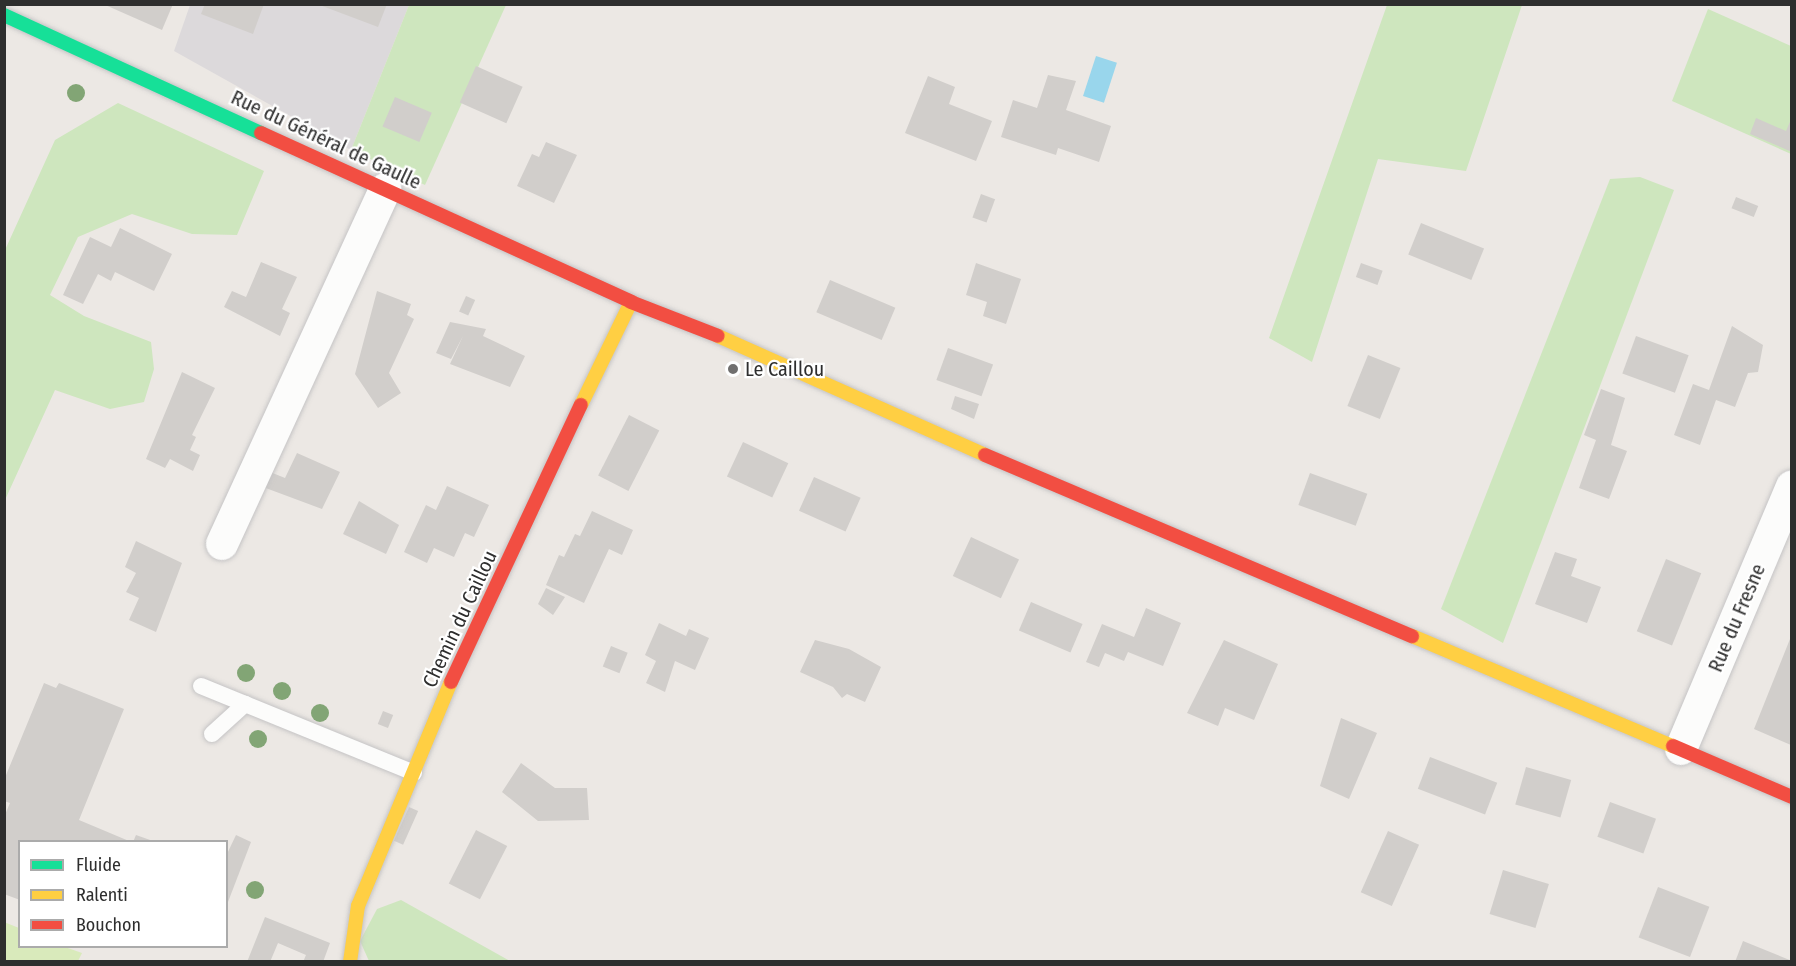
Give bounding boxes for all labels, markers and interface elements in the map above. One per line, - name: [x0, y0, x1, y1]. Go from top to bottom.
- street label: Rue du Général de Gaulle: [227, 85, 425, 195]
- place label: Le Caillou: [745, 357, 824, 381]
- marker: Le Caillou: [726, 362, 740, 376]
- street label: Chemin du Caillou: [418, 547, 502, 691]
- street label: Rue du Fresne: [1703, 560, 1771, 676]
- legend: [18, 840, 228, 948]
- text: Fluide: [76, 854, 121, 876]
- text: Ralenti: [76, 884, 128, 906]
- text: Bouchon: [76, 914, 141, 936]

